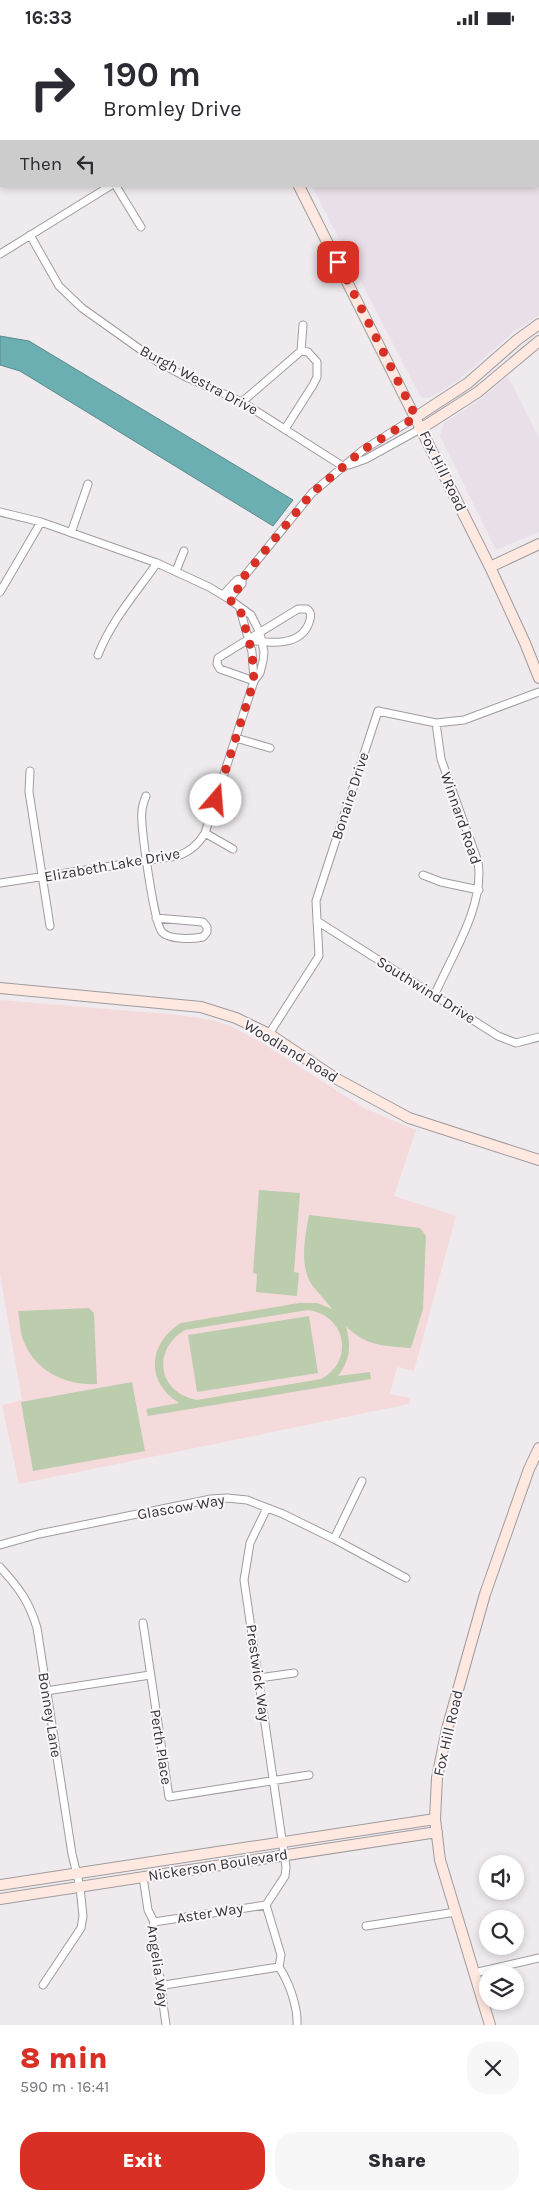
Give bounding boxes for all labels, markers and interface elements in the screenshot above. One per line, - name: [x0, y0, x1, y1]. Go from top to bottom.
- text: 16:33: [25, 7, 72, 29]
- text: 190 m: [103, 54, 201, 95]
- icon: right: [20, 55, 85, 120]
- text: Bromley Drive: [103, 96, 242, 122]
- icon: left: [72, 150, 100, 178]
- text: Then: [20, 153, 62, 175]
- pin: [317, 241, 359, 283]
- icon: arrive: [324, 248, 352, 276]
- street label: Burgh Westra Drive: [137, 341, 261, 419]
- street label: Fox Hill Road: [416, 428, 470, 514]
- street label: Bonaire Drive: [327, 750, 373, 842]
- street label: Winnard Road: [437, 769, 485, 867]
- position arrow: [189, 773, 241, 825]
- street label: Elizabeth Lake Drive: [43, 844, 181, 886]
- street label: Southwind Drive: [373, 952, 479, 1028]
- street label: Woodland Road: [241, 1016, 341, 1086]
- street label: Glascow Way: [136, 1490, 226, 1524]
- street label: Prestwick Way: [242, 1623, 274, 1723]
- street label: Bonney Lane: [34, 1671, 66, 1759]
- street label: Fox Hill Road: [429, 1688, 467, 1778]
- street label: Perth Place: [146, 1708, 176, 1786]
- street label: Nickerson Boulevard: [147, 1845, 289, 1885]
- map controls: [479, 1855, 524, 2010]
- button: sound: [479, 1855, 524, 1900]
- street label: Aster Way: [176, 1899, 245, 1927]
- button: search: [479, 1910, 524, 1955]
- street label: Angelia Way: [143, 1924, 173, 2008]
- button: layers: [479, 1965, 524, 2010]
- text: 8 min: [20, 2040, 107, 2076]
- button: close: [467, 2042, 519, 2094]
- text: 590 m · 16:41: [20, 2077, 109, 2096]
- button: Exit: [20, 2132, 265, 2190]
- button: Share: [275, 2132, 519, 2190]

